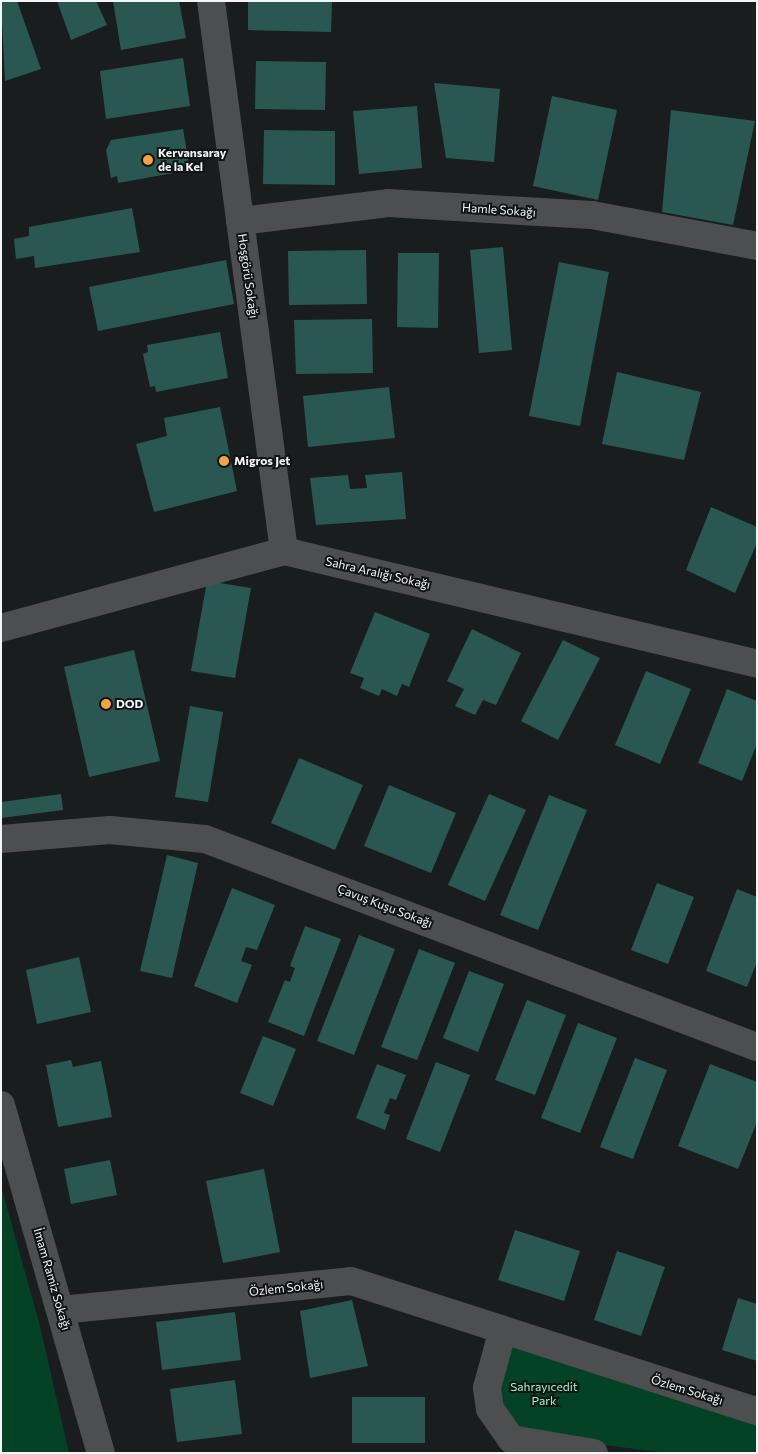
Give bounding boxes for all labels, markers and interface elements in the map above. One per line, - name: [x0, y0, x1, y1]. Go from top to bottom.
- place label: Kervansaray de la Kel: [158, 146, 226, 174]
- marker: Kervansaray de la Kel: [142, 154, 154, 166]
- street label: Hamle Sokağı: [462, 200, 536, 220]
- street label: Hoşgörü Sokağı: [235, 233, 261, 319]
- place label: Migros Jet: [234, 454, 290, 468]
- marker: Migros Jet: [218, 455, 230, 467]
- street label: Sahra Aralığı Sokağı: [324, 554, 432, 592]
- place label: DOD: [116, 697, 143, 711]
- marker: DOD: [100, 698, 112, 710]
- street label: Çavuş Kuşu Sokağı: [335, 881, 435, 931]
- street label: İmam Ramiz Sokağı: [31, 1226, 73, 1332]
- street label: Özlem Sokağı: [248, 1277, 324, 1299]
- street label: Özlem Sokağı: [649, 1372, 725, 1408]
- park label: Sahrayıcedit Park: [510, 1380, 578, 1408]

